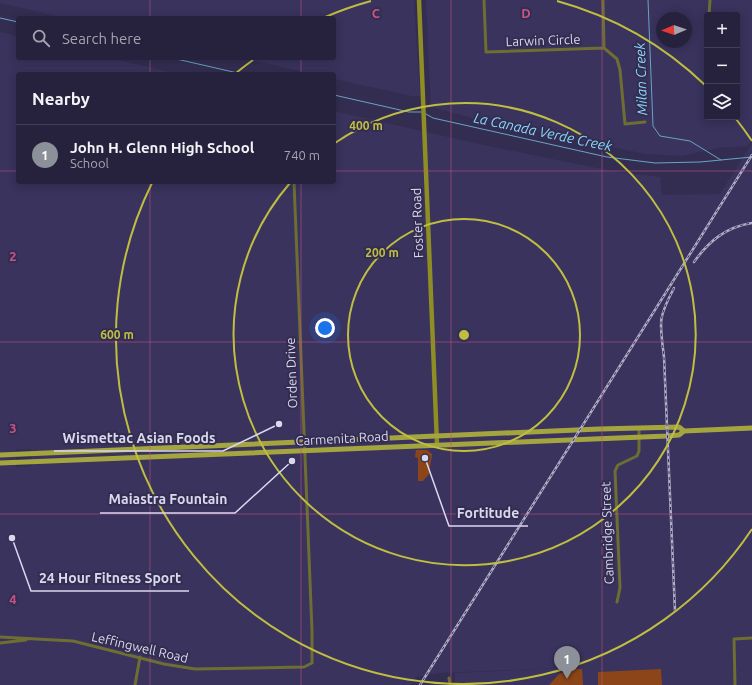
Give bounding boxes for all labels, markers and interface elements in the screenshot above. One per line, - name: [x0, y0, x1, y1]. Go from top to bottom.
- text: C: [372, 6, 381, 20]
- text: D: [521, 6, 531, 20]
- north arrow: [656, 12, 692, 48]
- map controls: [704, 12, 740, 120]
- button: +: [704, 12, 740, 48]
- search box: [16, 16, 336, 60]
- icon: search: [30, 27, 52, 49]
- text: Search here: [62, 30, 141, 47]
- street label: Larwin Circle: [505, 32, 581, 48]
- water label: Milan Creek: [632, 41, 650, 116]
- button: −: [704, 48, 740, 84]
- button: layers: [704, 84, 740, 120]
- text: Nearby: [32, 89, 90, 108]
- water label: La Canada Verde Creek: [472, 110, 614, 155]
- text: 400 m: [349, 119, 383, 132]
- text: John H. Glenn High School: [70, 139, 254, 156]
- text: 1: [41, 148, 49, 162]
- text: 740 m: [284, 148, 320, 162]
- text: School: [70, 156, 109, 170]
- street label: Foster Road: [409, 188, 425, 258]
- text: 200 m: [365, 246, 399, 259]
- text: 2: [9, 249, 17, 263]
- your location: [315, 318, 335, 338]
- text: 600 m: [100, 328, 134, 341]
- centre of rings: [457, 328, 471, 342]
- street label: Orden Drive: [283, 337, 299, 409]
- text: 3: [9, 421, 17, 435]
- callout: Wismettac Asian Foods: [54, 425, 223, 451]
- street label: Carmenita Road: [295, 429, 389, 447]
- text: Wismettac Asian Foods: [62, 430, 216, 446]
- street label: Cambridge Street: [598, 481, 616, 585]
- callout: Maiastra Fountain: [100, 487, 235, 513]
- text: Maiastra Fountain: [109, 491, 227, 507]
- callout: Fortitude: [449, 500, 528, 526]
- text: Fortitude: [457, 505, 519, 521]
- callout: 24 Hour Fitness Sport: [31, 565, 189, 591]
- text: 24 Hour Fitness Sport: [39, 570, 181, 586]
- text: 4: [9, 592, 17, 606]
- street label: Leffingwell Road: [90, 629, 190, 665]
- pin: 1: [554, 646, 580, 679]

